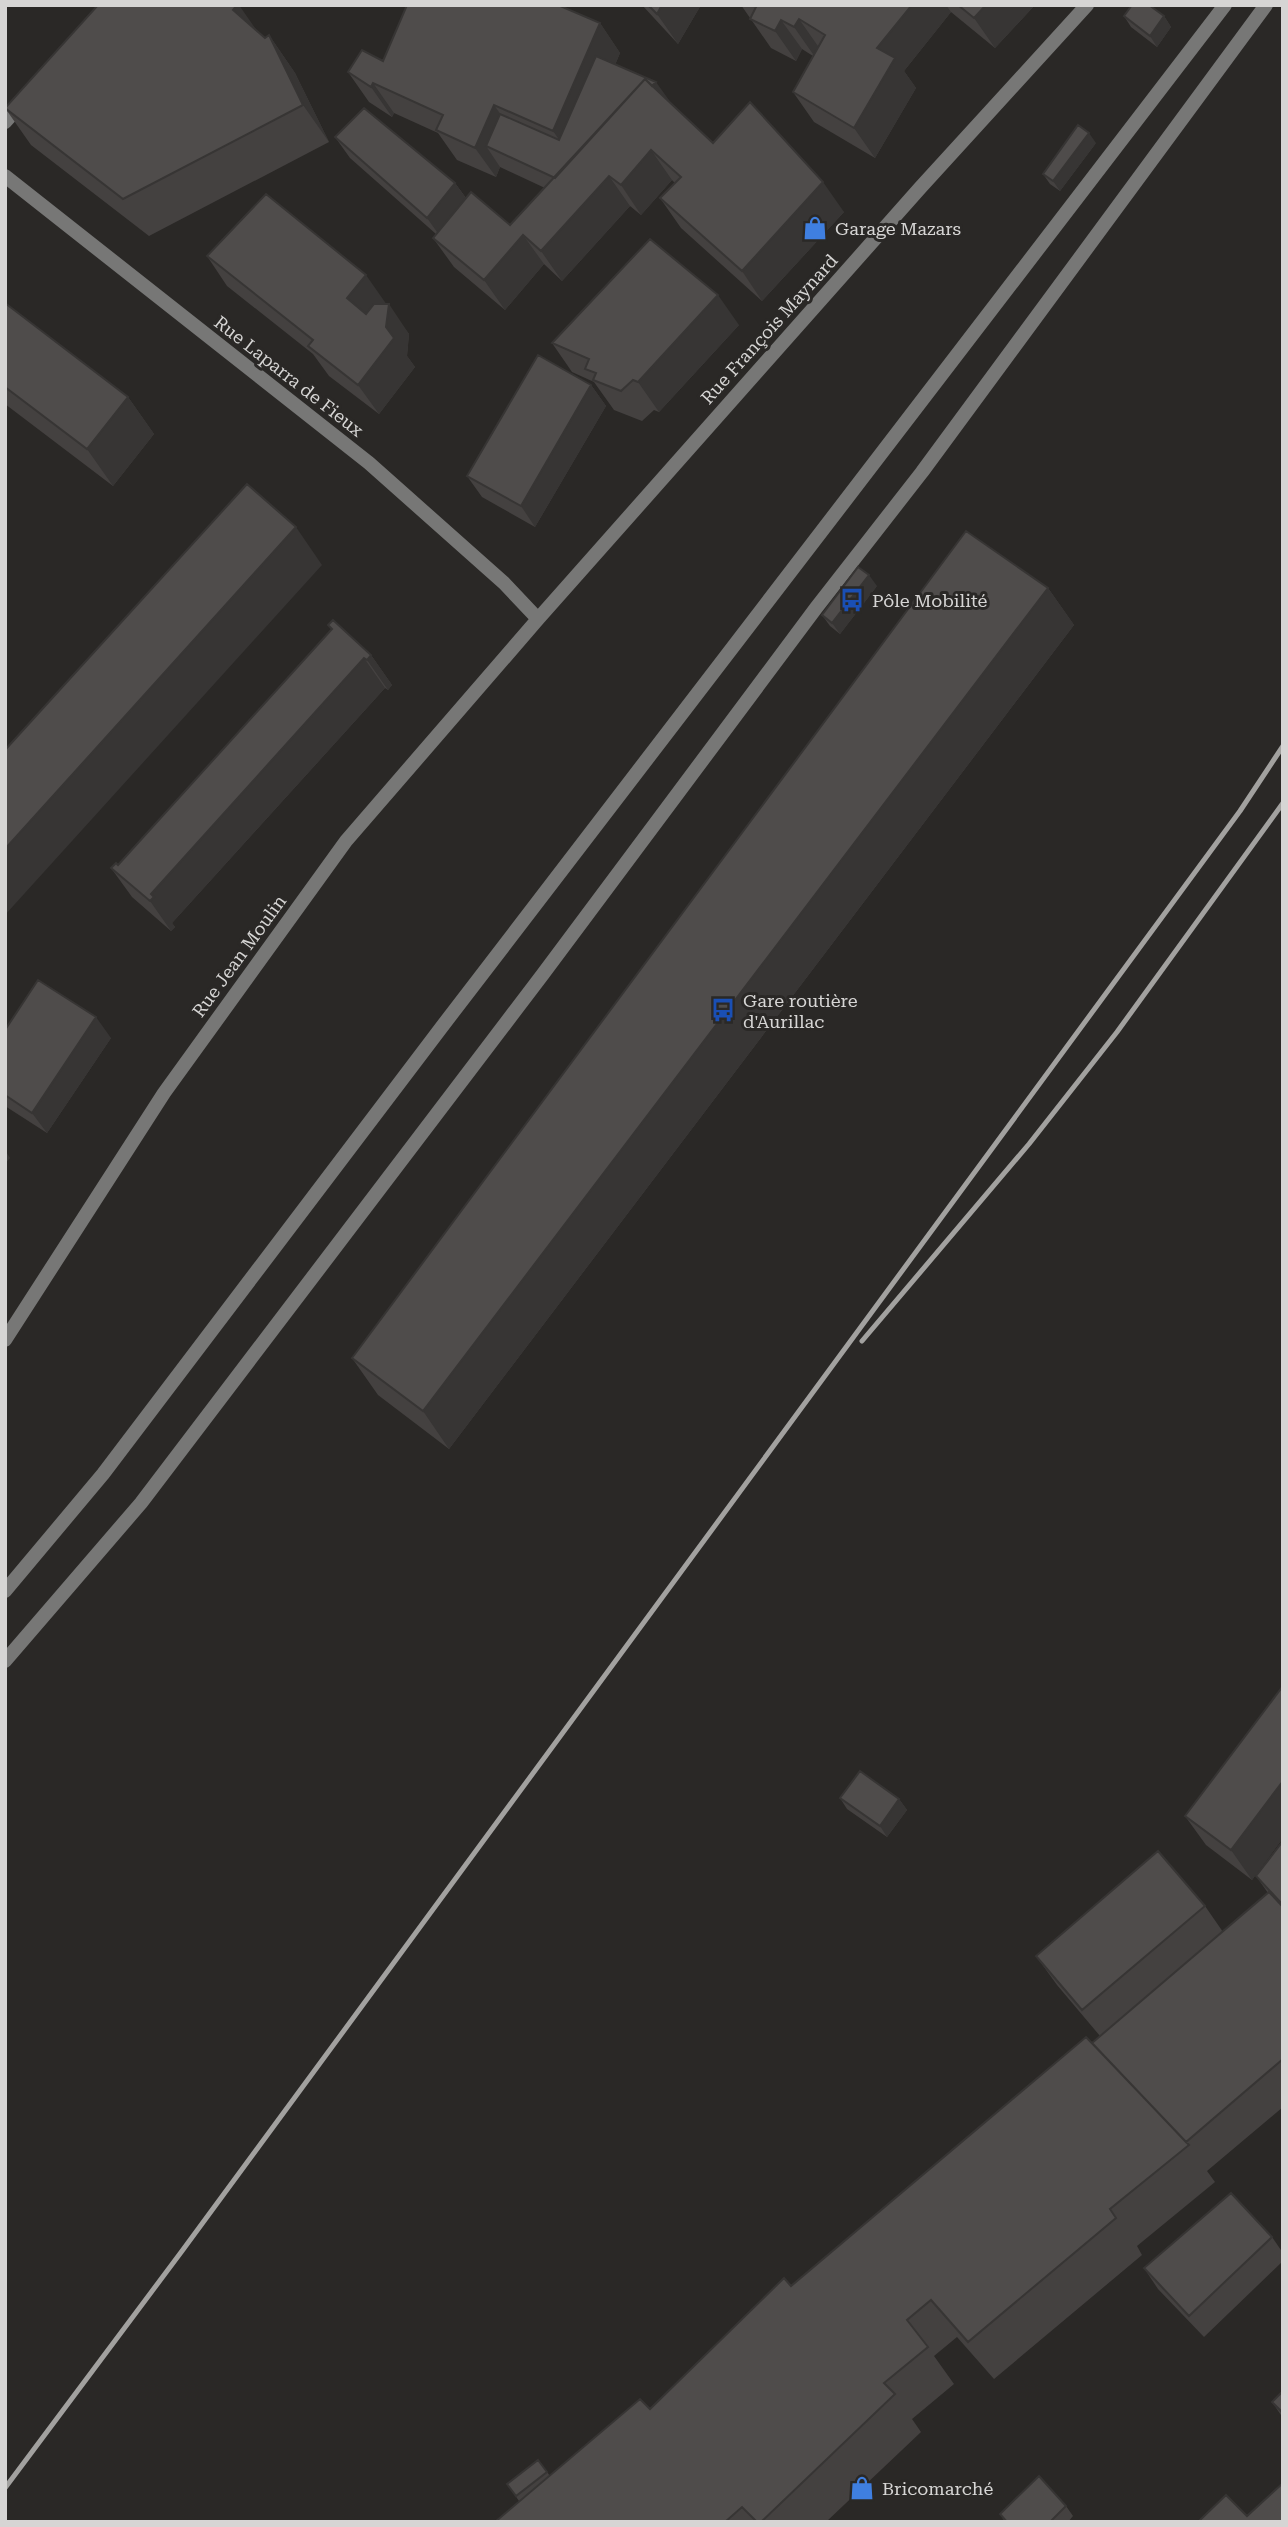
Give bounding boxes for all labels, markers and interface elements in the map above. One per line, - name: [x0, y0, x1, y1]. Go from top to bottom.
- shop icon: Garage Mazars: [801, 214, 829, 242]
- place label: Garage Mazars: [835, 218, 961, 239]
- street label: Rue François Maynard: [696, 250, 842, 408]
- street label: Rue Laparra de Fieux: [210, 311, 368, 441]
- bus stop icon: Pôle Mobilité: [838, 586, 866, 614]
- place label: Pôle Mobilité: [872, 590, 987, 611]
- street label: Rue Jean Moulin: [188, 891, 291, 1021]
- place label: Gare routière d'Aurillac: [743, 990, 858, 1032]
- bus stop icon: Gare routière d'Aurillac: [709, 996, 737, 1024]
- shop icon: Bricomarché: [848, 2474, 876, 2502]
- place label: Bricomarché: [882, 2478, 993, 2499]

